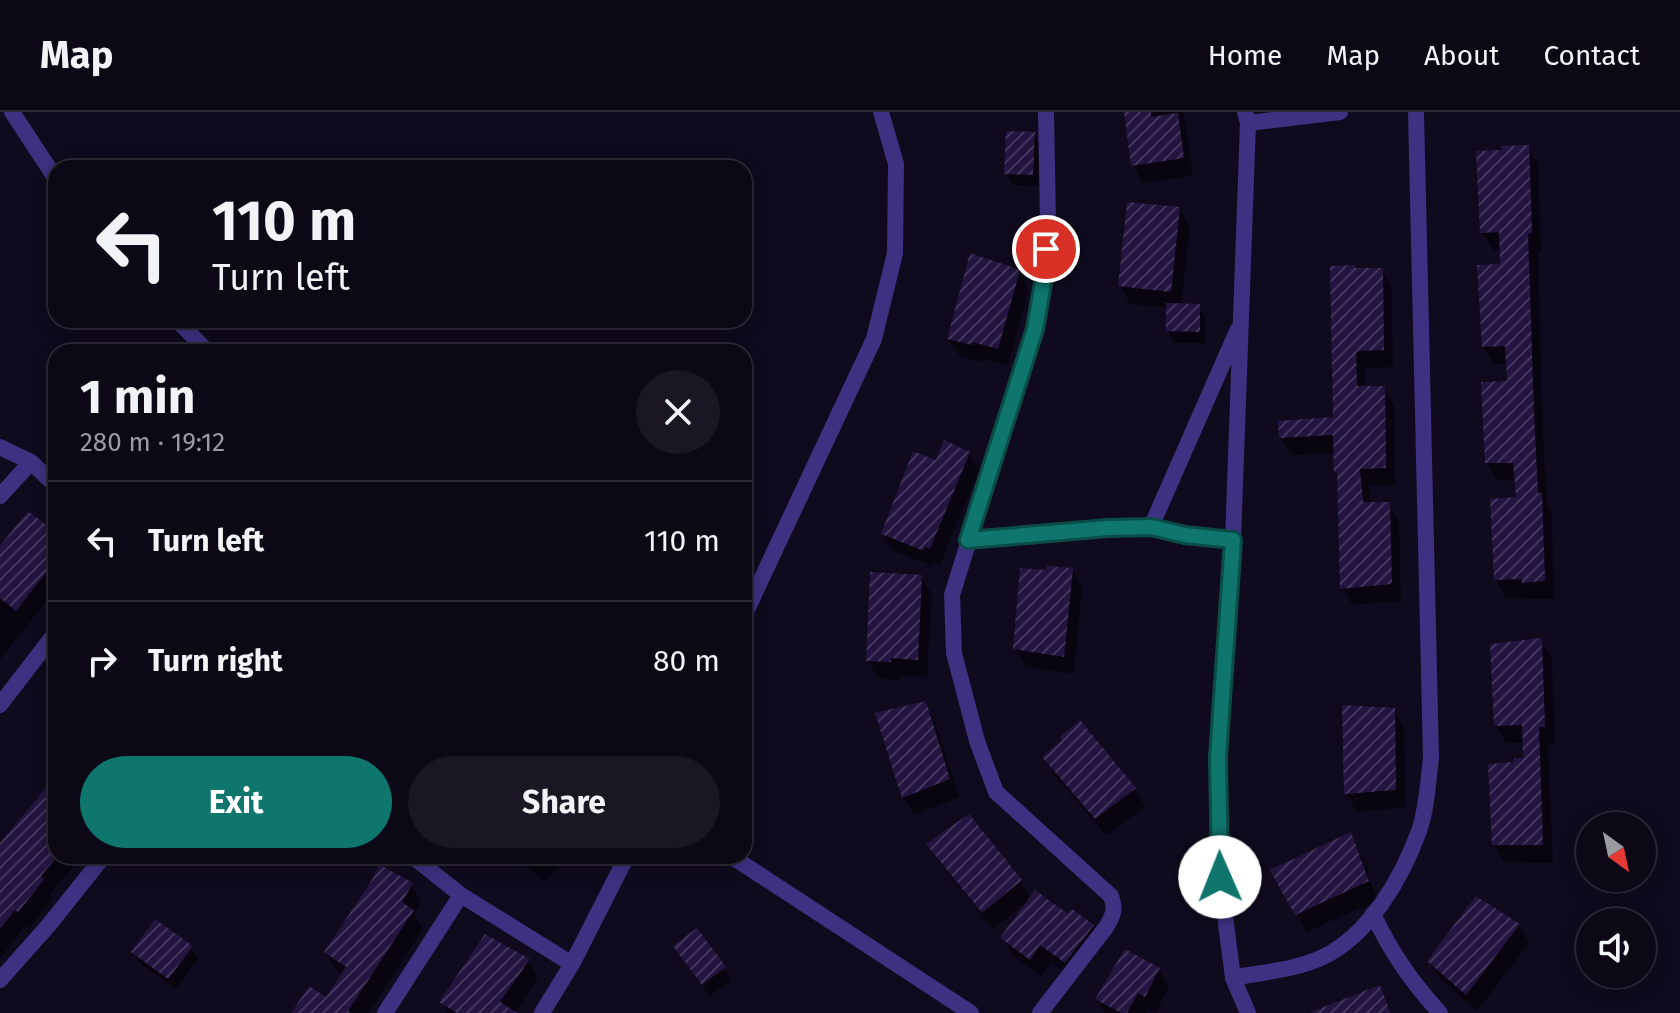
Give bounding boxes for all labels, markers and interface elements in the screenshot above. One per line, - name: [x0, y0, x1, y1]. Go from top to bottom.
- text: Map: [40, 32, 113, 78]
- text: Home: [1208, 39, 1282, 72]
- text: Map: [1326, 39, 1380, 72]
- text: About: [1424, 39, 1499, 72]
- text: Contact: [1543, 39, 1640, 72]
- text: 110 m: [212, 188, 356, 255]
- icon: left: [80, 192, 184, 296]
- pin: [1012, 215, 1080, 283]
- icon: arrive: [1024, 227, 1068, 271]
- text: Turn left: [212, 256, 350, 300]
- text: 1 min: [80, 368, 195, 426]
- button: close: [636, 370, 720, 454]
- text: 280 m · 19:12: [80, 427, 225, 458]
- icon: left: [80, 519, 124, 563]
- text: Turn left: [148, 523, 264, 559]
- text: 110 m: [644, 523, 720, 559]
- icon: right: [80, 639, 124, 683]
- text: Turn right: [148, 643, 283, 679]
- text: 80 m: [653, 643, 720, 679]
- button: Exit: [80, 756, 392, 848]
- button: Share: [408, 756, 720, 848]
- north arrow: [1576, 812, 1656, 892]
- map controls: [1576, 812, 1656, 988]
- position arrow: [1178, 835, 1262, 919]
- button: sound: [1576, 908, 1656, 988]

